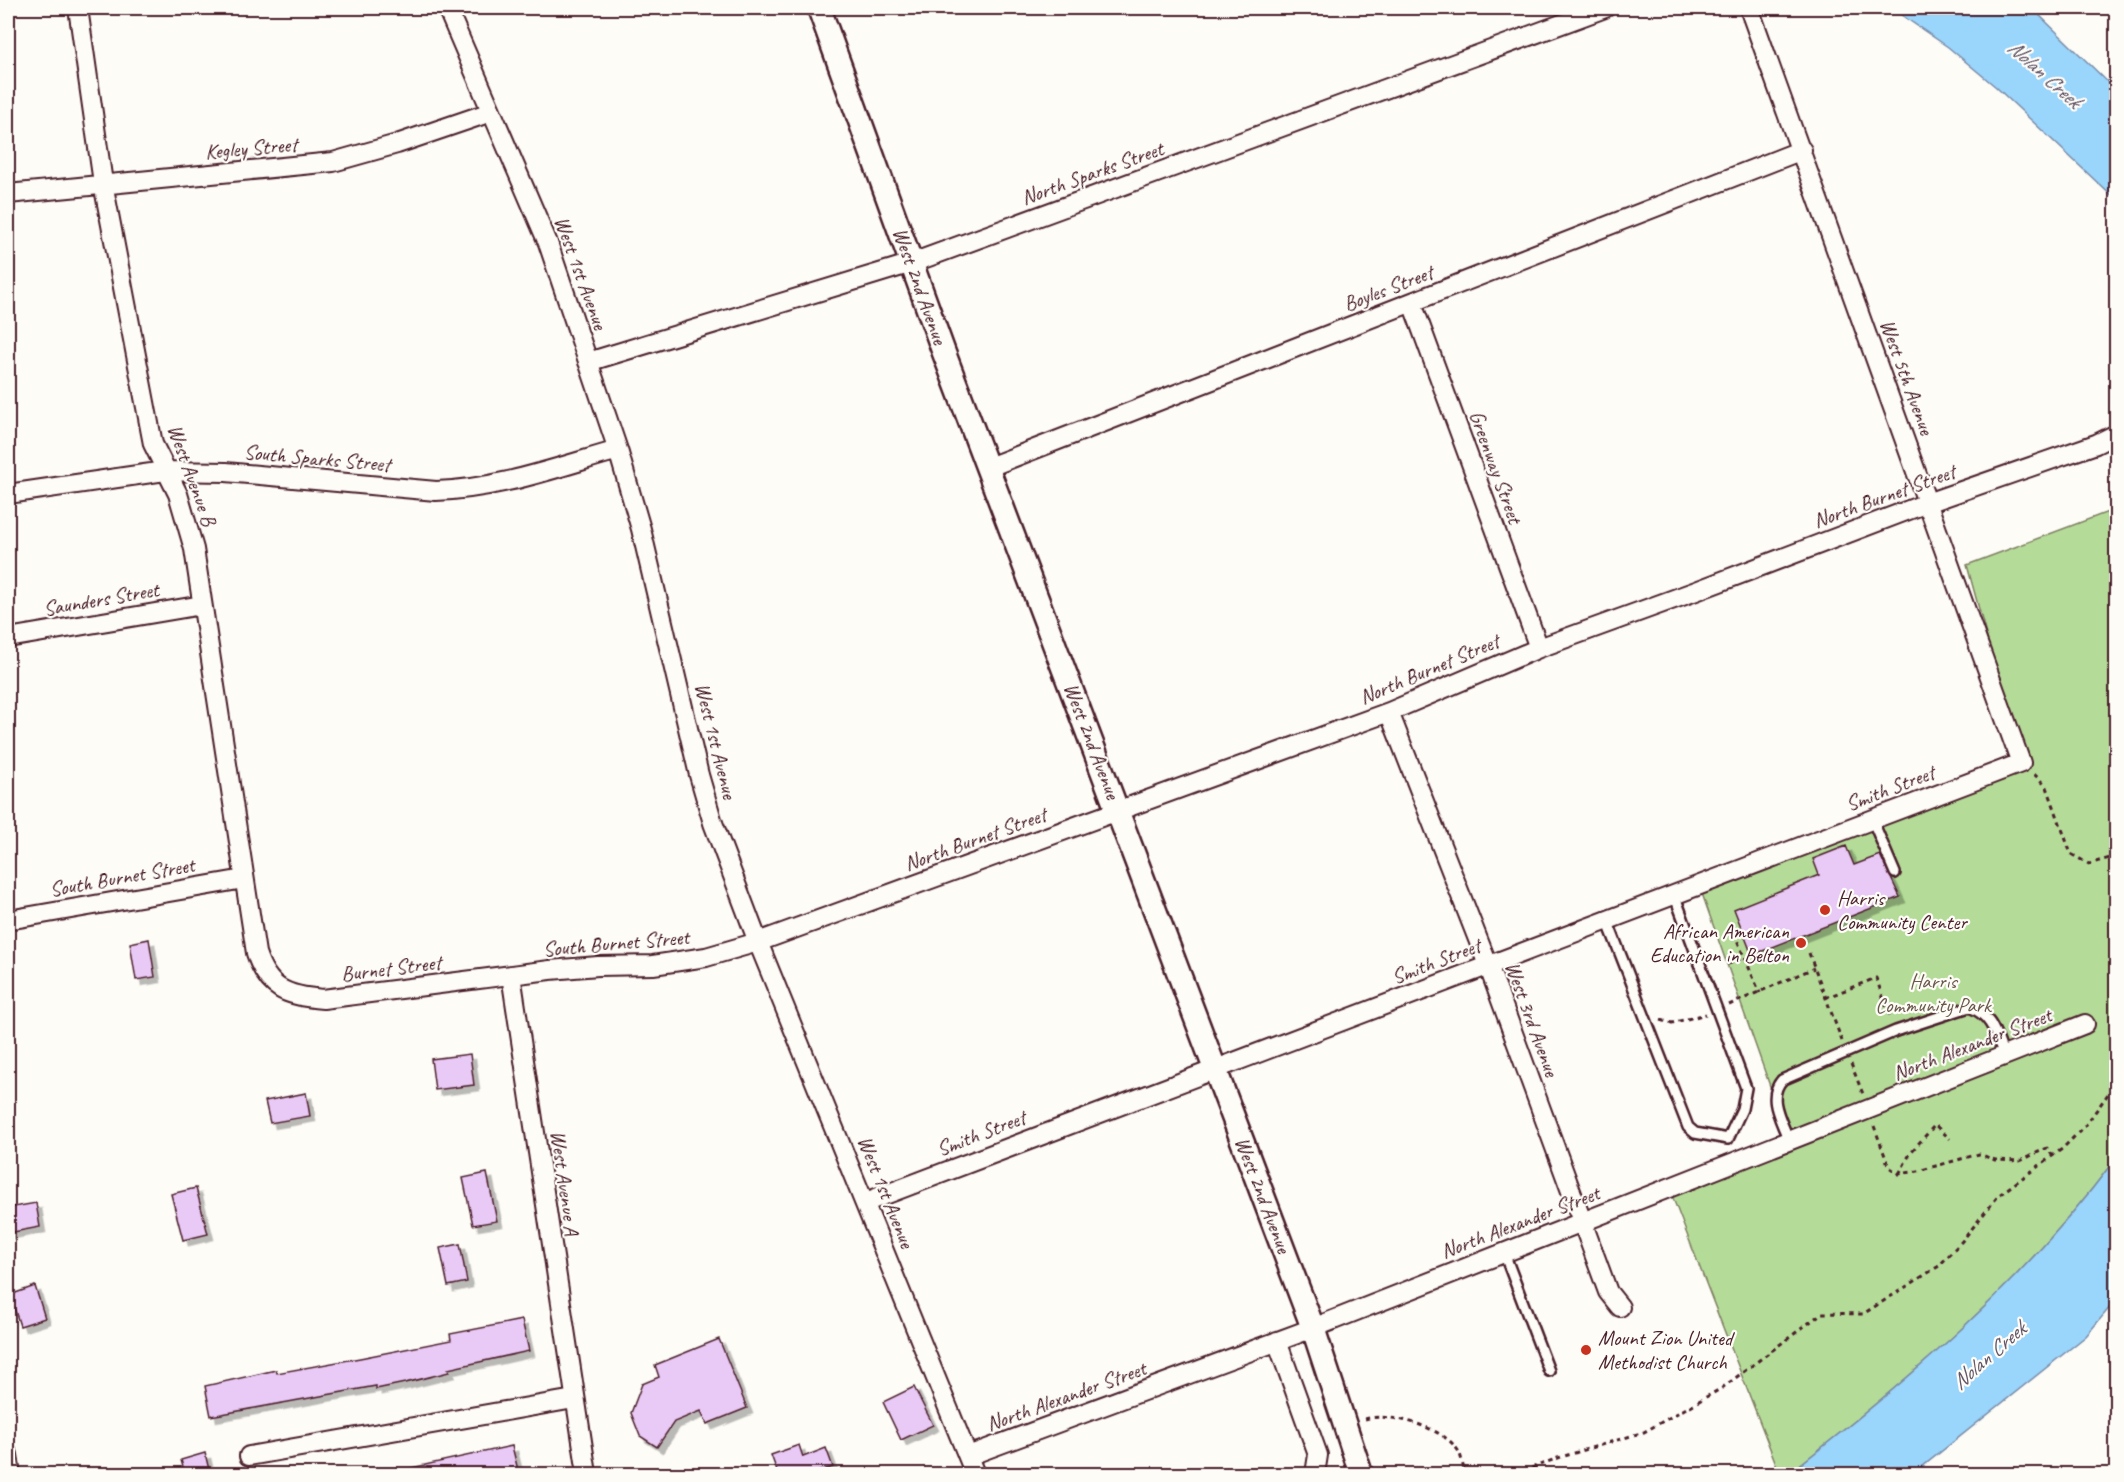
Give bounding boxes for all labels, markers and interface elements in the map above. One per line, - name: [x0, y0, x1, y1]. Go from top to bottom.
- water label: Nolan Creek: [2002, 33, 2090, 117]
- street label: Kegley Street: [204, 131, 301, 165]
- street label: North Sparks Street: [1017, 135, 1168, 211]
- street label: West 1st Avenue: [549, 213, 614, 334]
- street label: West 2nd Avenue: [887, 224, 953, 349]
- street label: Boyles Street: [1340, 258, 1439, 317]
- street label: West 5th Avenue: [1874, 316, 1940, 439]
- street label: Greenway Street: [1464, 407, 1529, 529]
- street label: West Avenue B: [162, 421, 223, 531]
- street label: South Sparks Street: [243, 439, 394, 478]
- street label: North Burnet Street: [1809, 457, 1961, 534]
- street label: Saunders Street: [41, 576, 163, 622]
- street label: North Burnet Street: [1355, 627, 1506, 710]
- street label: West 2nd Avenue: [1058, 679, 1126, 804]
- street label: West 1st Avenue: [689, 680, 743, 803]
- street label: Smith Street: [1842, 758, 1941, 817]
- street label: North Burnet Street: [900, 800, 1052, 877]
- street label: South Burnet Street: [48, 851, 198, 903]
- place label: Harris Community Center: [1837, 885, 1968, 935]
- marker: Harris Community Center: [1818, 903, 1832, 917]
- place label: African American Education in Belton: [1650, 918, 1790, 968]
- street label: South Burnet Street: [542, 923, 692, 962]
- street label: Smith Street: [1388, 931, 1487, 990]
- marker: African American Education in Belton: [1794, 936, 1808, 950]
- street label: Burnet Street: [340, 949, 445, 987]
- street label: West 3rd Avenue: [1499, 958, 1565, 1081]
- park label: Harris Community Park: [1875, 968, 1993, 1018]
- street label: North Alexander Street: [1889, 1001, 2057, 1086]
- street label: Smith Street: [933, 1103, 1032, 1162]
- street label: West Avenue A: [545, 1129, 585, 1238]
- street label: West 1st Avenue: [852, 1132, 921, 1253]
- street label: West 2nd Avenue: [1229, 1133, 1297, 1258]
- street label: North Alexander Street: [1437, 1179, 1605, 1264]
- water label: Nolan Creek: [1946, 1313, 2035, 1396]
- place label: Mount Zion United Methodist Church: [1598, 1325, 1735, 1375]
- marker: Mount Zion United Methodist Church: [1579, 1343, 1593, 1357]
- street label: North Alexander Street: [983, 1354, 1151, 1437]

